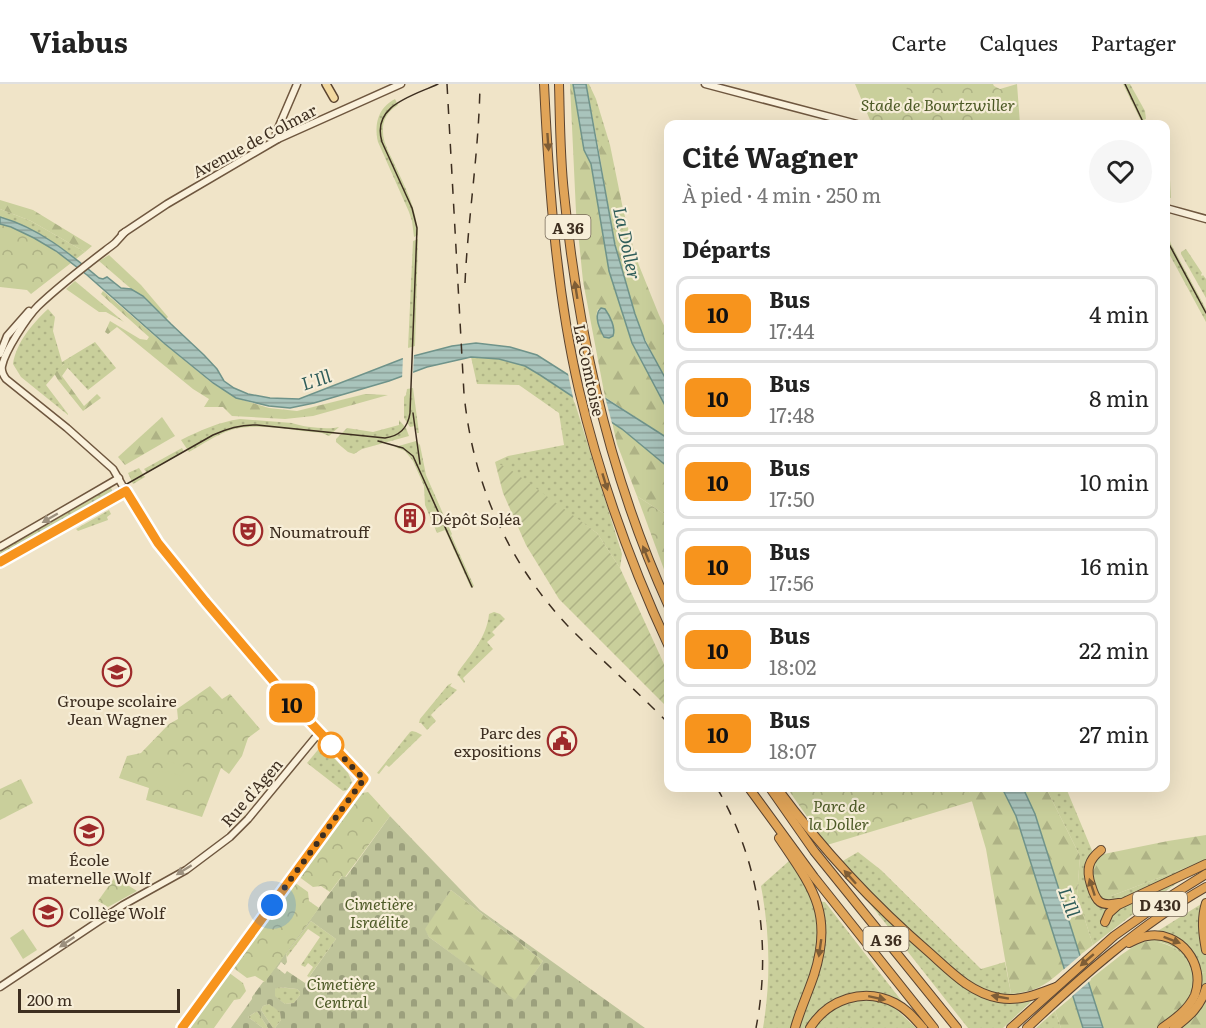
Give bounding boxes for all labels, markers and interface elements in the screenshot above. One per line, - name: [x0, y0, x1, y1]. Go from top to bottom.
- text: Viabus: [30, 20, 128, 62]
- text: Carte: [892, 26, 946, 57]
- text: Calques: [979, 26, 1058, 57]
- text: Partager: [1091, 26, 1176, 57]
- park label: Stade de Bourtzwiller: [861, 92, 1015, 116]
- street label: Avenue de Colmar: [188, 97, 321, 183]
- one-way arrow: [543, 133, 552, 152]
- text: Cité Wagner: [682, 135, 858, 177]
- button: heart: [1089, 140, 1152, 203]
- text: À pied · 4 min · 250 m: [682, 179, 881, 209]
- water label: La Doller: [607, 204, 649, 282]
- road number: A 36: [546, 215, 590, 239]
- text: Départs: [682, 232, 771, 265]
- one-way arrow: [571, 281, 580, 300]
- text: Bus: [769, 282, 810, 315]
- text: 4 min: [1089, 297, 1149, 330]
- text: 10: [707, 298, 729, 329]
- text: 17:44: [769, 315, 815, 345]
- street label: La Comtoise: [568, 321, 612, 419]
- water label: L'Ill: [298, 361, 335, 396]
- text: Bus: [769, 366, 810, 399]
- text: 8 min: [1089, 381, 1149, 414]
- text: 10: [707, 382, 729, 413]
- text: 17:48: [769, 399, 815, 429]
- text: Bus: [769, 450, 810, 483]
- text: 10 min: [1080, 465, 1149, 498]
- text: 10: [707, 466, 729, 497]
- one-way arrow: [601, 474, 610, 492]
- text: 17:50: [769, 483, 815, 513]
- building icon: Dépôt Soléa: [394, 502, 426, 534]
- place label: Dépôt Soléa: [431, 506, 521, 530]
- one-way arrow: [41, 513, 58, 523]
- theatre icon: Noumatrouff: [232, 515, 264, 547]
- place label: Noumatrouff: [269, 519, 371, 543]
- text: Bus: [769, 534, 810, 567]
- one-way arrow: [641, 544, 651, 562]
- text: 16 min: [1081, 549, 1149, 582]
- text: 10: [707, 550, 729, 581]
- text: 17:56: [769, 567, 814, 597]
- text: Bus: [769, 618, 810, 651]
- text: 22 min: [1079, 633, 1149, 666]
- text: 10: [707, 634, 729, 665]
- text: 18:02: [769, 651, 816, 681]
- school or university icon: Groupe scolaire Jean Wagner: [101, 656, 133, 688]
- line badge: 10: [265, 684, 319, 722]
- place label: Groupe scolaire Jean Wagner: [57, 688, 177, 730]
- text: 10: [281, 688, 303, 719]
- text: Bus: [769, 702, 810, 735]
- text: 27 min: [1079, 717, 1149, 750]
- text: 10: [707, 718, 729, 749]
- place label: Parc des expositions: [454, 720, 541, 762]
- public building icon: Parc des expositions: [546, 725, 578, 757]
- unlabelled marker: [318, 732, 344, 758]
- text: 18:07: [769, 735, 817, 765]
- street label: Rue d'Agen: [214, 752, 288, 831]
- park label: Parc de la Doller: [809, 793, 869, 835]
- school or university icon: École maternelle Wolf: [73, 815, 105, 847]
- place label: École maternelle Wolf: [27, 847, 152, 889]
- one-way arrow: [176, 865, 192, 876]
- one-way arrow: [843, 870, 857, 884]
- one-way arrow: [1087, 878, 1096, 896]
- water label: L'Ill: [1052, 883, 1088, 921]
- your location: [257, 890, 287, 920]
- park label: Cimetière Israélite: [344, 891, 414, 933]
- road number: D 430: [1133, 892, 1187, 916]
- school or university icon: Collège Wolf: [32, 896, 64, 928]
- place label: Collège Wolf: [69, 900, 167, 924]
- road number: A 36: [864, 927, 908, 951]
- one-way arrow: [60, 936, 76, 948]
- one-way arrow: [1163, 936, 1181, 945]
- one-way arrow: [816, 938, 825, 957]
- one-way arrow: [1079, 953, 1094, 967]
- park label: Cimetière Central: [306, 971, 376, 1013]
- scale bar: [18, 986, 180, 1014]
- text: 200 m: [27, 987, 72, 1011]
- one-way arrow: [868, 993, 887, 1003]
- one-way arrow: [990, 993, 1009, 1002]

